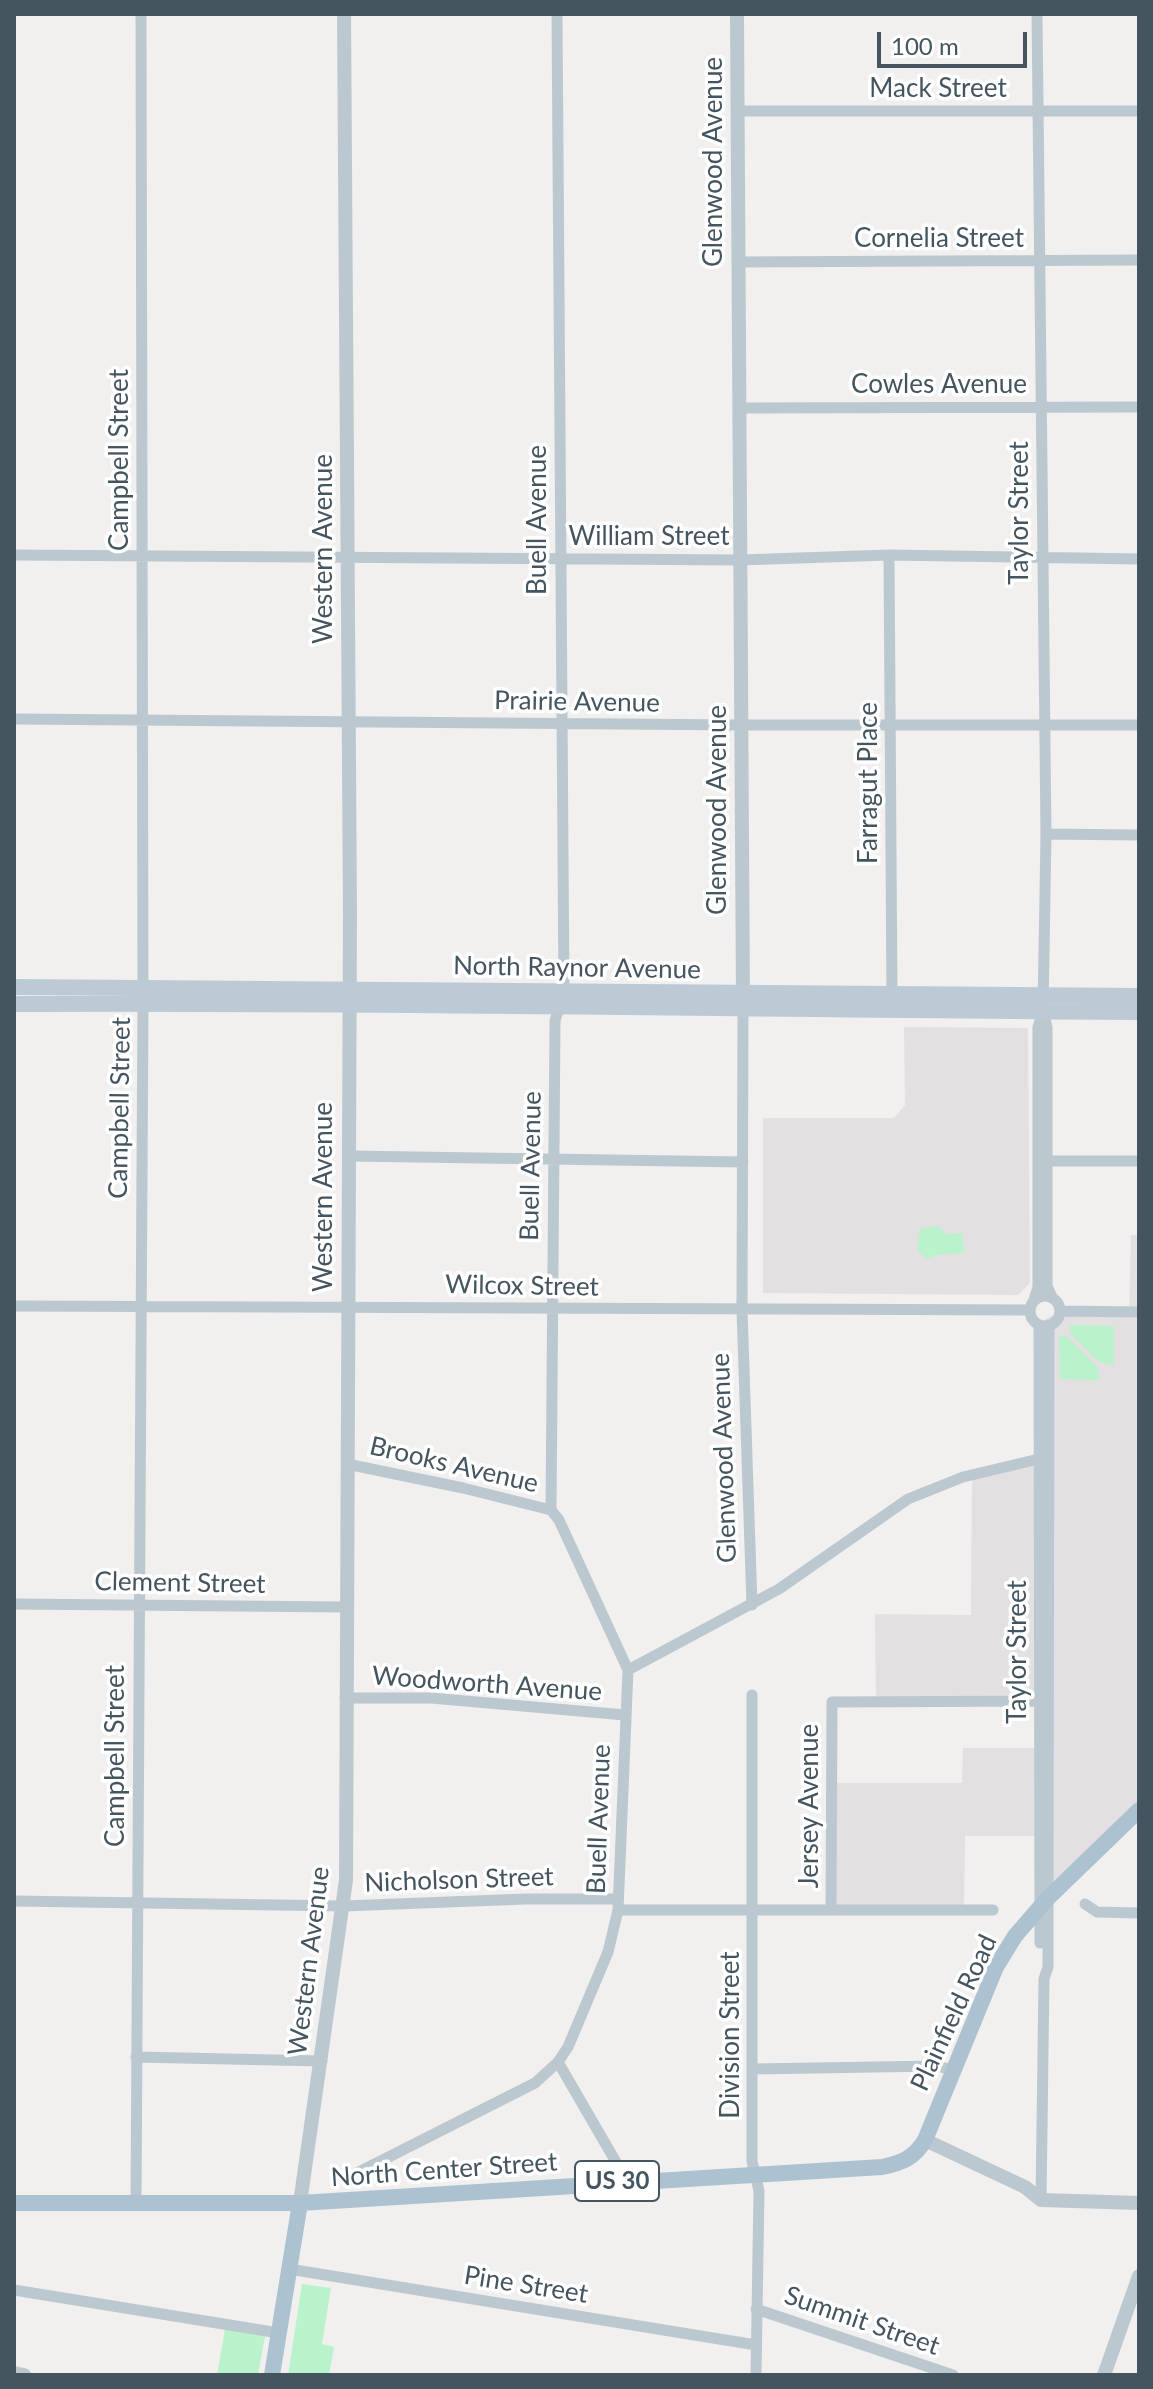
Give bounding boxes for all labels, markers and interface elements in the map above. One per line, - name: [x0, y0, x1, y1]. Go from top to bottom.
- scale bar: [881, 16, 1031, 66]
- text: 100 m: [891, 31, 959, 60]
- street label: Glenwood Avenue: [698, 57, 730, 267]
- street label: Mack Street: [869, 73, 1007, 105]
- street label: Cornelia Street: [854, 223, 1024, 255]
- street label: Campbell Street: [104, 369, 136, 551]
- street label: Cowles Avenue: [851, 369, 1027, 401]
- street label: Taylor Street: [1004, 441, 1036, 585]
- street label: Buell Avenue: [522, 445, 554, 595]
- street label: Western Avenue: [308, 454, 340, 644]
- street label: William Street: [568, 521, 730, 553]
- street label: Prairie Avenue: [494, 685, 660, 719]
- street label: Farragut Place: [853, 702, 885, 864]
- street label: Glenwood Avenue: [702, 705, 734, 915]
- street label: North Raynor Avenue: [453, 950, 701, 986]
- street label: Campbell Street: [103, 1017, 137, 1199]
- street label: Buell Avenue: [514, 1091, 548, 1241]
- street label: Western Avenue: [308, 1102, 340, 1292]
- street label: Wilcox Street: [445, 1269, 599, 1303]
- street label: Glenwood Avenue: [705, 1352, 743, 1564]
- street label: Brooks Avenue: [367, 1430, 541, 1500]
- street label: Clement Street: [94, 1566, 266, 1600]
- street label: Taylor Street: [1002, 1580, 1034, 1724]
- street label: Woodworth Avenue: [371, 1660, 603, 1708]
- street label: Campbell Street: [100, 1665, 132, 1847]
- street label: Jersey Avenue: [794, 1724, 826, 1888]
- street label: Buell Avenue: [581, 1744, 617, 1894]
- street label: Nicholson Street: [364, 1861, 554, 1899]
- street label: Western Avenue: [282, 1865, 336, 2057]
- street label: Plainfield Road: [904, 1930, 1004, 2096]
- street label: Division Street: [715, 1951, 747, 2119]
- street label: North Center Street: [330, 2147, 558, 2193]
- road number: US 30: [575, 2161, 659, 2201]
- street label: Pine Street: [462, 2260, 590, 2310]
- street label: Summit Street: [780, 2280, 944, 2362]

